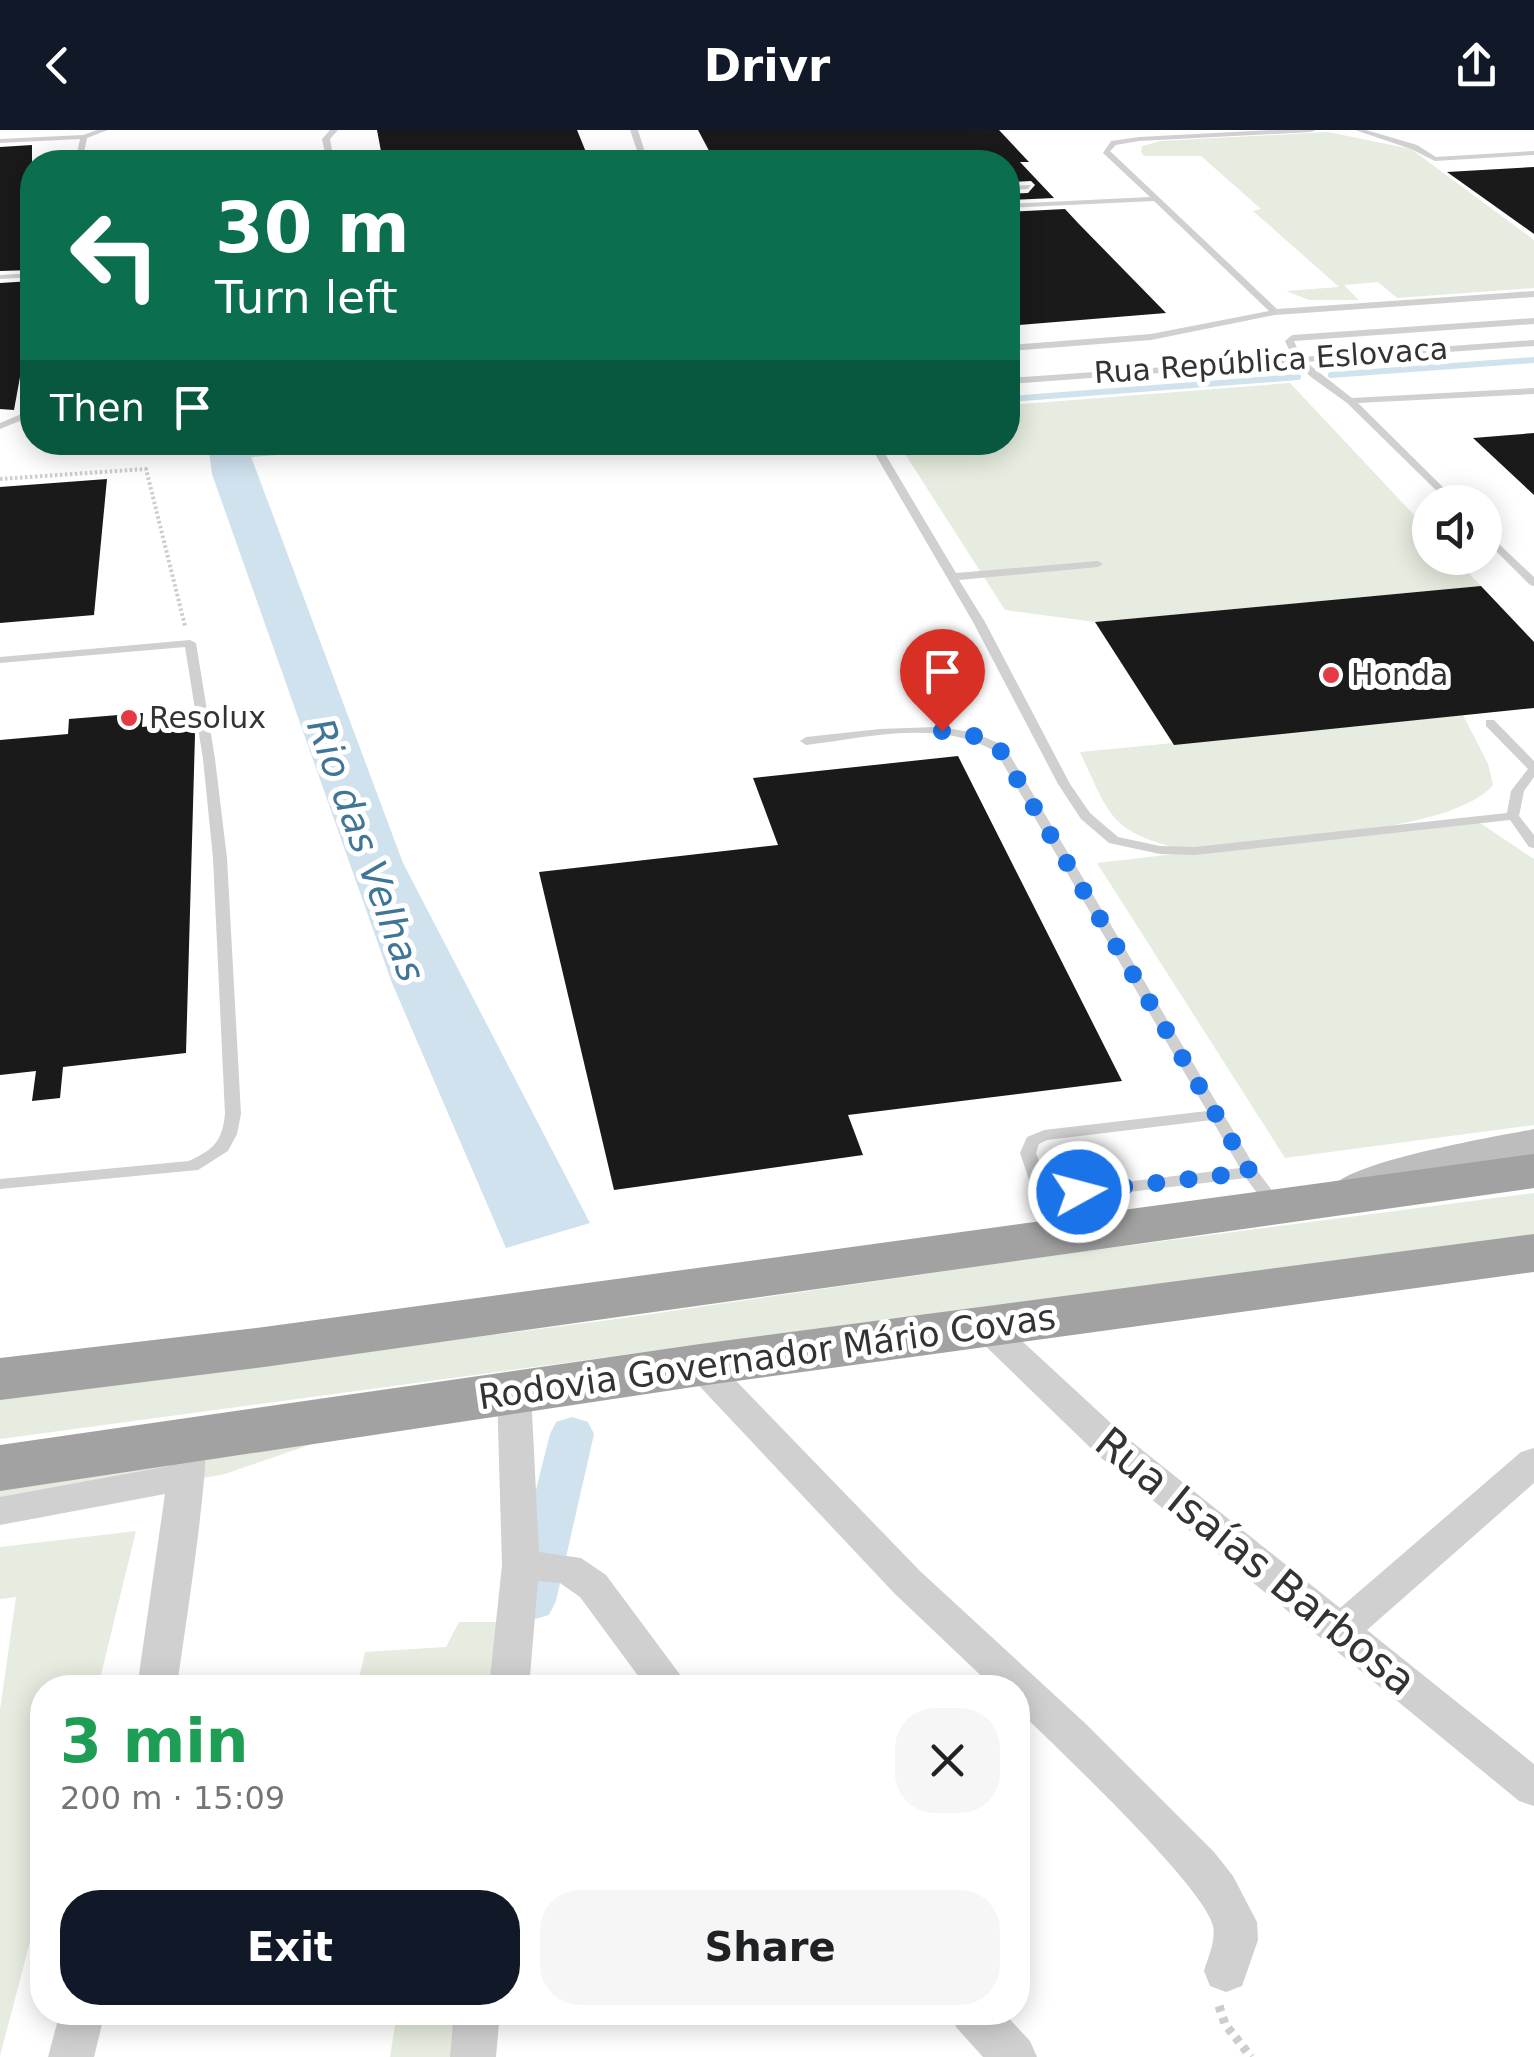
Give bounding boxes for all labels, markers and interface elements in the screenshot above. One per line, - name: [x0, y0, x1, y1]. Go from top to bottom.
- icon: back: [30, 38, 85, 93]
- icon: share: [1449, 38, 1504, 93]
- text: Drivr: [704, 39, 830, 92]
- text: 30 m: [215, 187, 410, 269]
- icon: left: [50, 190, 180, 320]
- text: Turn left: [215, 271, 398, 324]
- street label: Rua República Eslovaca: [1093, 331, 1449, 390]
- icon: arrive: [165, 380, 220, 435]
- text: Then: [50, 386, 145, 430]
- map controls: [1412, 485, 1502, 575]
- button: sound: [1412, 485, 1502, 575]
- pin: [900, 629, 985, 732]
- icon: arrive: [915, 644, 970, 699]
- place label: Honda: [1351, 657, 1448, 692]
- marker: Honda: [1320, 664, 1342, 686]
- place label: Resolux: [149, 700, 266, 735]
- marker: Resolux: [118, 707, 140, 729]
- water label: Rio das Velhas: [298, 713, 434, 987]
- position arrow: [1027, 1140, 1131, 1244]
- street label: Rodovia Governador Mário Covas: [476, 1297, 1058, 1417]
- street label: Rua Isaías Barbosa: [1086, 1417, 1426, 1705]
- text: 3 min: [60, 1706, 248, 1776]
- button: close: [895, 1708, 1000, 1813]
- text: 200 m · 15:09: [60, 1779, 285, 1817]
- button: Exit: [60, 1890, 520, 2005]
- button: Share: [540, 1890, 1000, 2005]

